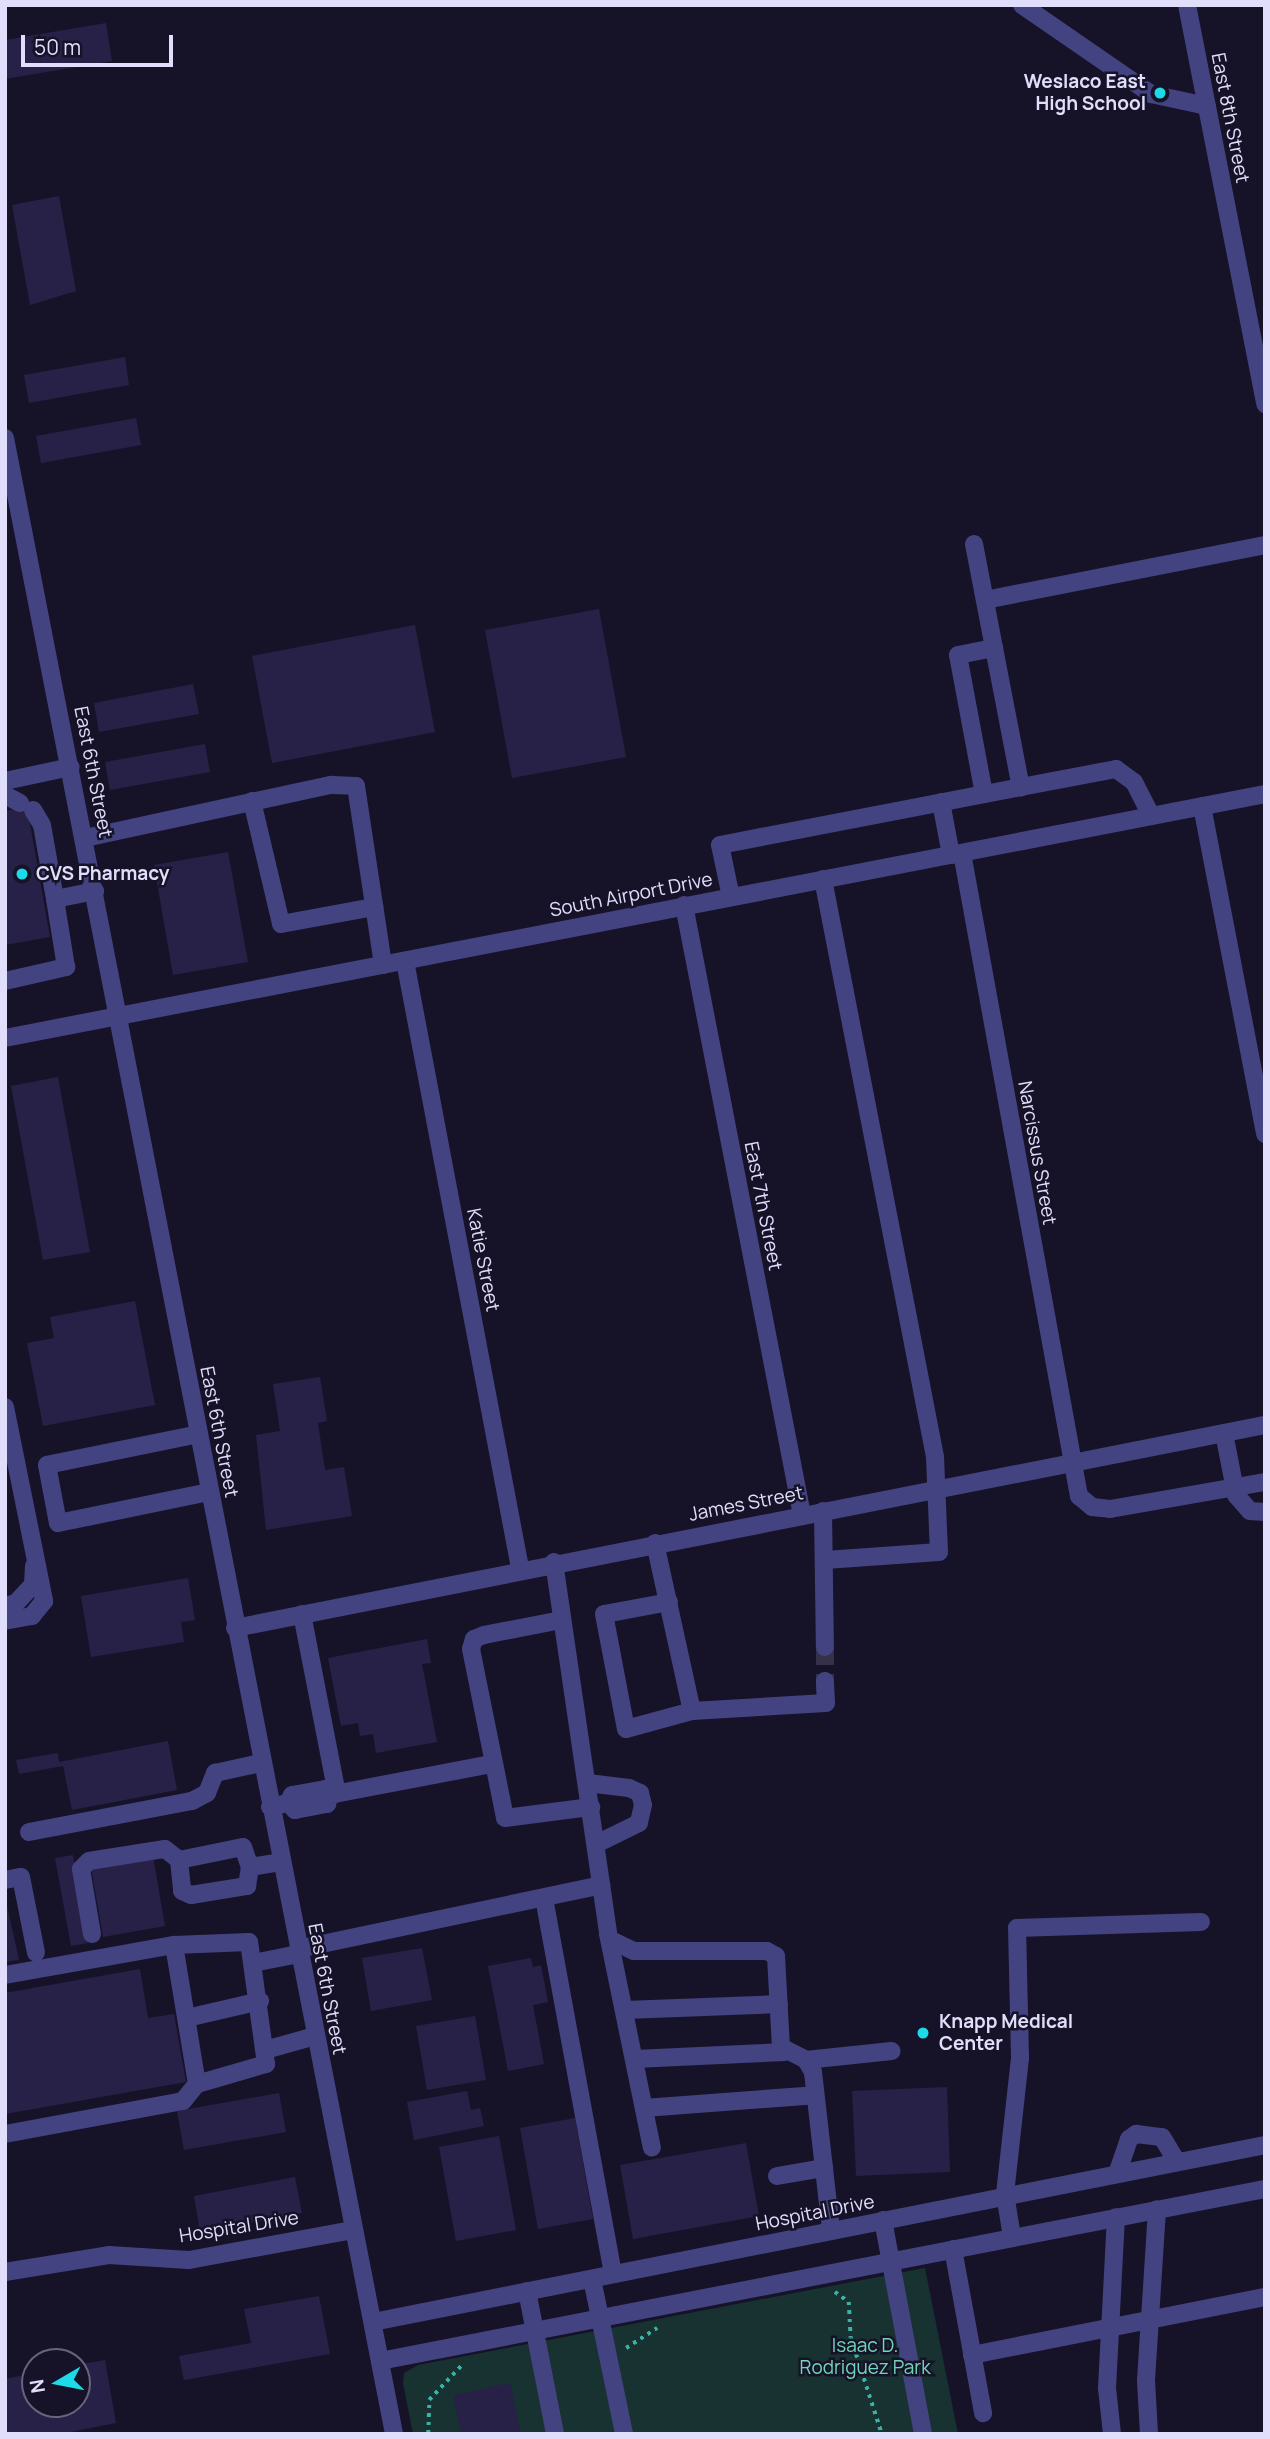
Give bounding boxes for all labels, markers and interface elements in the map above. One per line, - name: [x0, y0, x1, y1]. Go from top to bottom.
- scale bar: [24, 21, 177, 65]
- text: 50 m: [34, 33, 81, 61]
- street label: East 8th Street: [1206, 51, 1254, 185]
- place label: Weslaco East High School: [1024, 71, 1146, 115]
- marker: Weslaco East High School: [1152, 85, 1168, 101]
- street label: East 6th Street: [69, 705, 117, 839]
- place label: CVS Pharmacy: [36, 863, 169, 885]
- marker: CVS Pharmacy: [14, 866, 30, 882]
- street label: South Airport Drive: [548, 868, 714, 922]
- street label: Narcissus Street: [1013, 1079, 1061, 1227]
- street label: East 7th Street: [739, 1140, 787, 1272]
- street label: Katie Street: [462, 1206, 504, 1314]
- street label: East 6th Street: [195, 1365, 243, 1499]
- street label: James Street: [687, 1482, 805, 1526]
- street label: East 6th Street: [303, 1922, 351, 2056]
- place label: Knapp Medical Center: [939, 2011, 1073, 2055]
- marker: Knapp Medical Center: [913, 2023, 933, 2043]
- street label: Hospital Drive: [754, 2190, 876, 2236]
- street label: Hospital Drive: [178, 2206, 300, 2248]
- park label: Isaac D. Rodriguez Park: [799, 2335, 931, 2379]
- north arrow: [21, 2348, 91, 2418]
- text: N: [23, 2377, 51, 2395]

